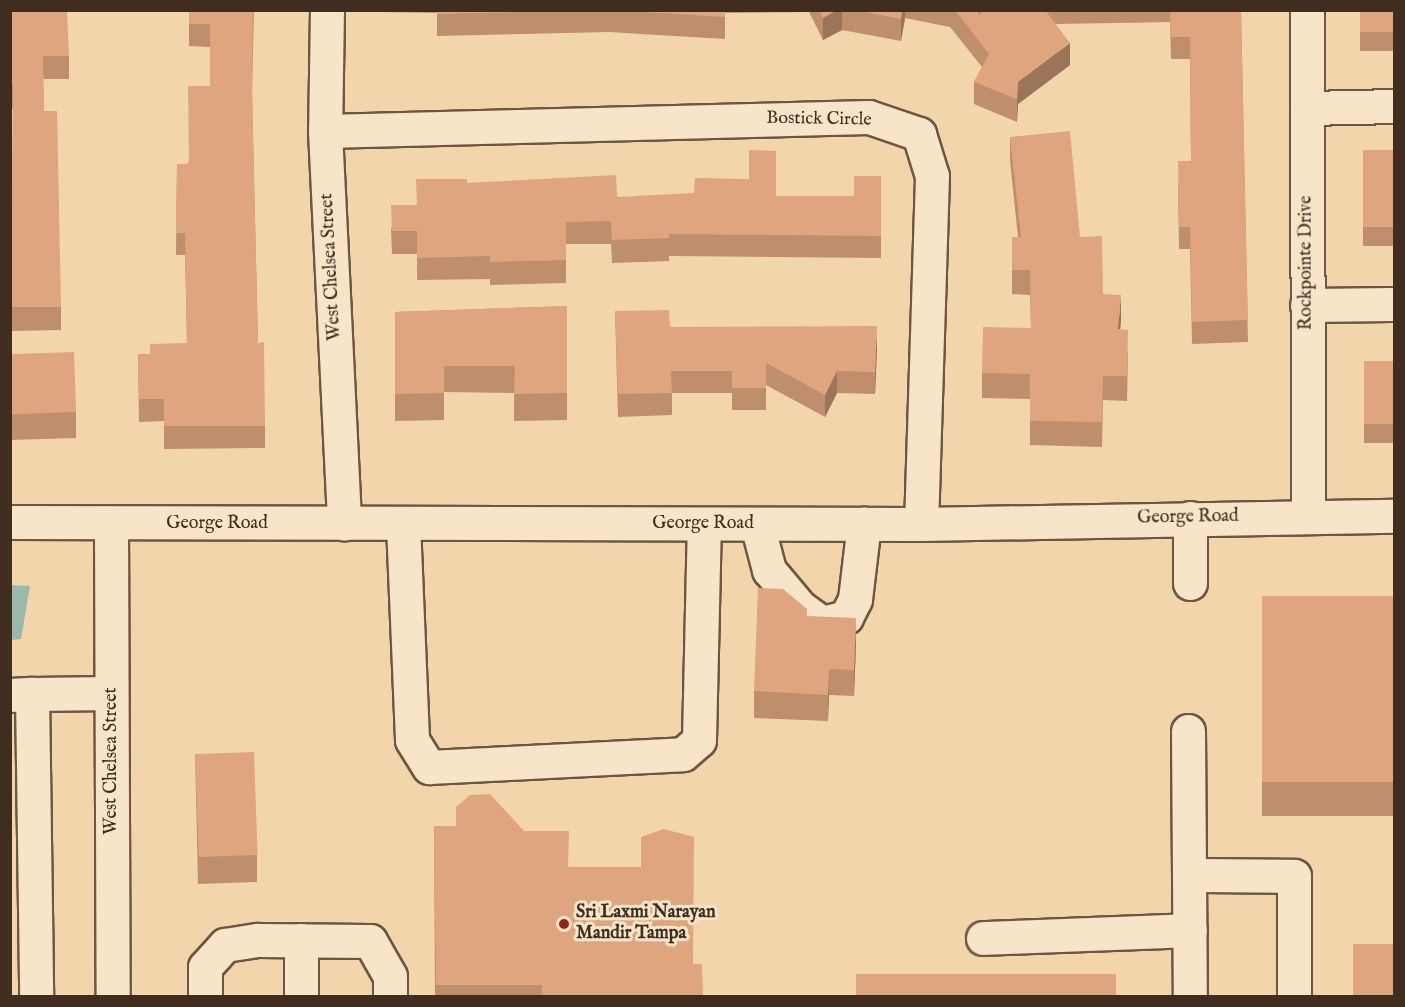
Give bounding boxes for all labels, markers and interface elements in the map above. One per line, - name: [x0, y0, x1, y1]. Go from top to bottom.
- street label: Bostick Circle: [766, 108, 872, 132]
- street label: West Chelsea Street: [317, 193, 347, 341]
- street label: Rockpointe Drive: [1296, 196, 1318, 330]
- street label: George Road: [1137, 506, 1239, 530]
- street label: George Road: [166, 513, 268, 535]
- street label: George Road: [652, 513, 754, 535]
- street label: West Chelsea Street: [101, 687, 123, 835]
- place label: Sri Laxmi Narayan Mandir Tampa: [576, 903, 716, 946]
- marker: Sri Laxmi Narayan Mandir Tampa: [557, 917, 571, 931]

